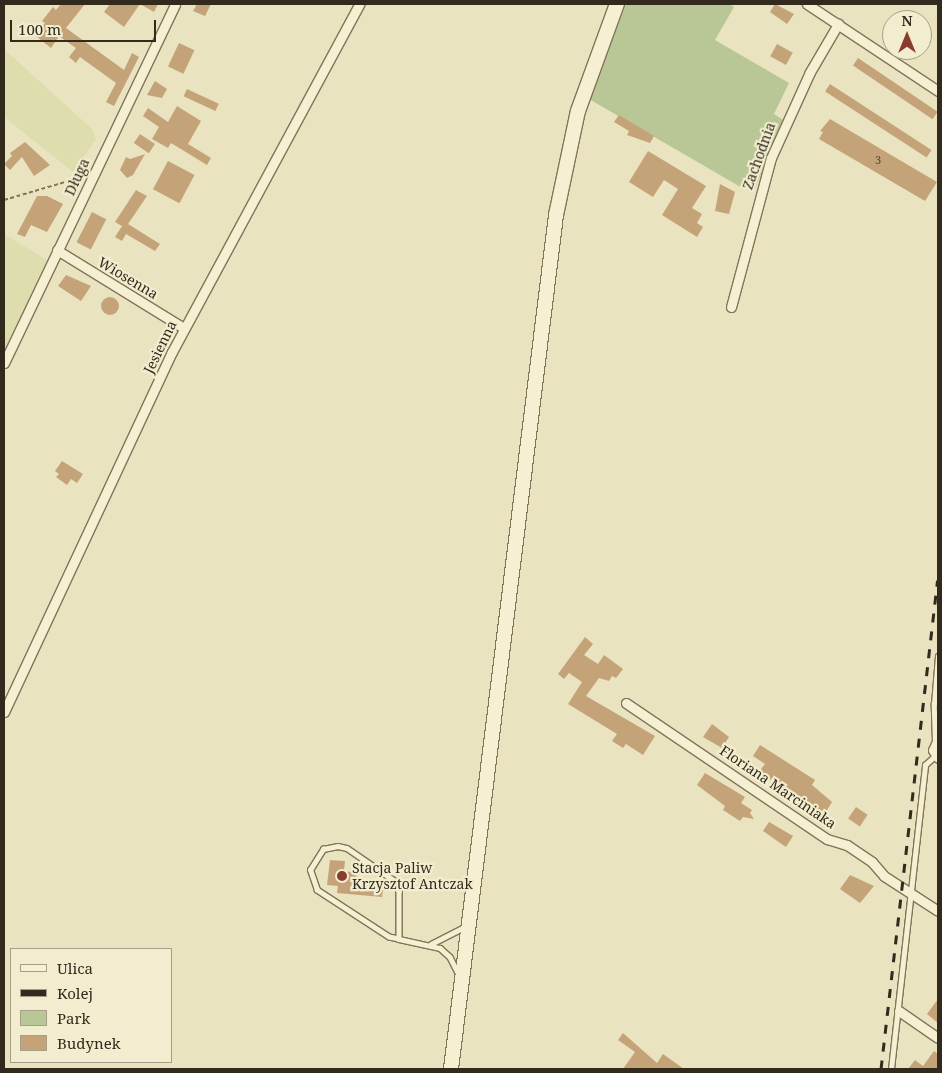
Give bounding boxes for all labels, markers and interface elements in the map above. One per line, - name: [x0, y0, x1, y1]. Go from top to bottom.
- scale bar: [12, 10, 159, 42]
- north arrow: [882, 10, 932, 60]
- text: N: [901, 11, 913, 30]
- text: 100 m: [18, 19, 61, 39]
- street label: Zachodnia: [739, 120, 779, 192]
- house number: 3: [875, 153, 881, 167]
- street label: Długa: [61, 156, 93, 198]
- street label: Wiosenna: [95, 254, 161, 302]
- street label: Jesienna: [140, 318, 180, 376]
- street label: Floriana Marciniaka: [717, 742, 839, 832]
- place label: Stacja Paliw Krzysztof Antczak: [352, 860, 473, 892]
- marker: Stacja Paliw Krzysztof Antczak: [336, 870, 348, 882]
- legend: [10, 948, 172, 1063]
- text: Ulica: [57, 958, 93, 978]
- text: Kolej: [57, 983, 93, 1003]
- text: Park: [57, 1008, 90, 1028]
- text: Budynek: [57, 1033, 121, 1053]

